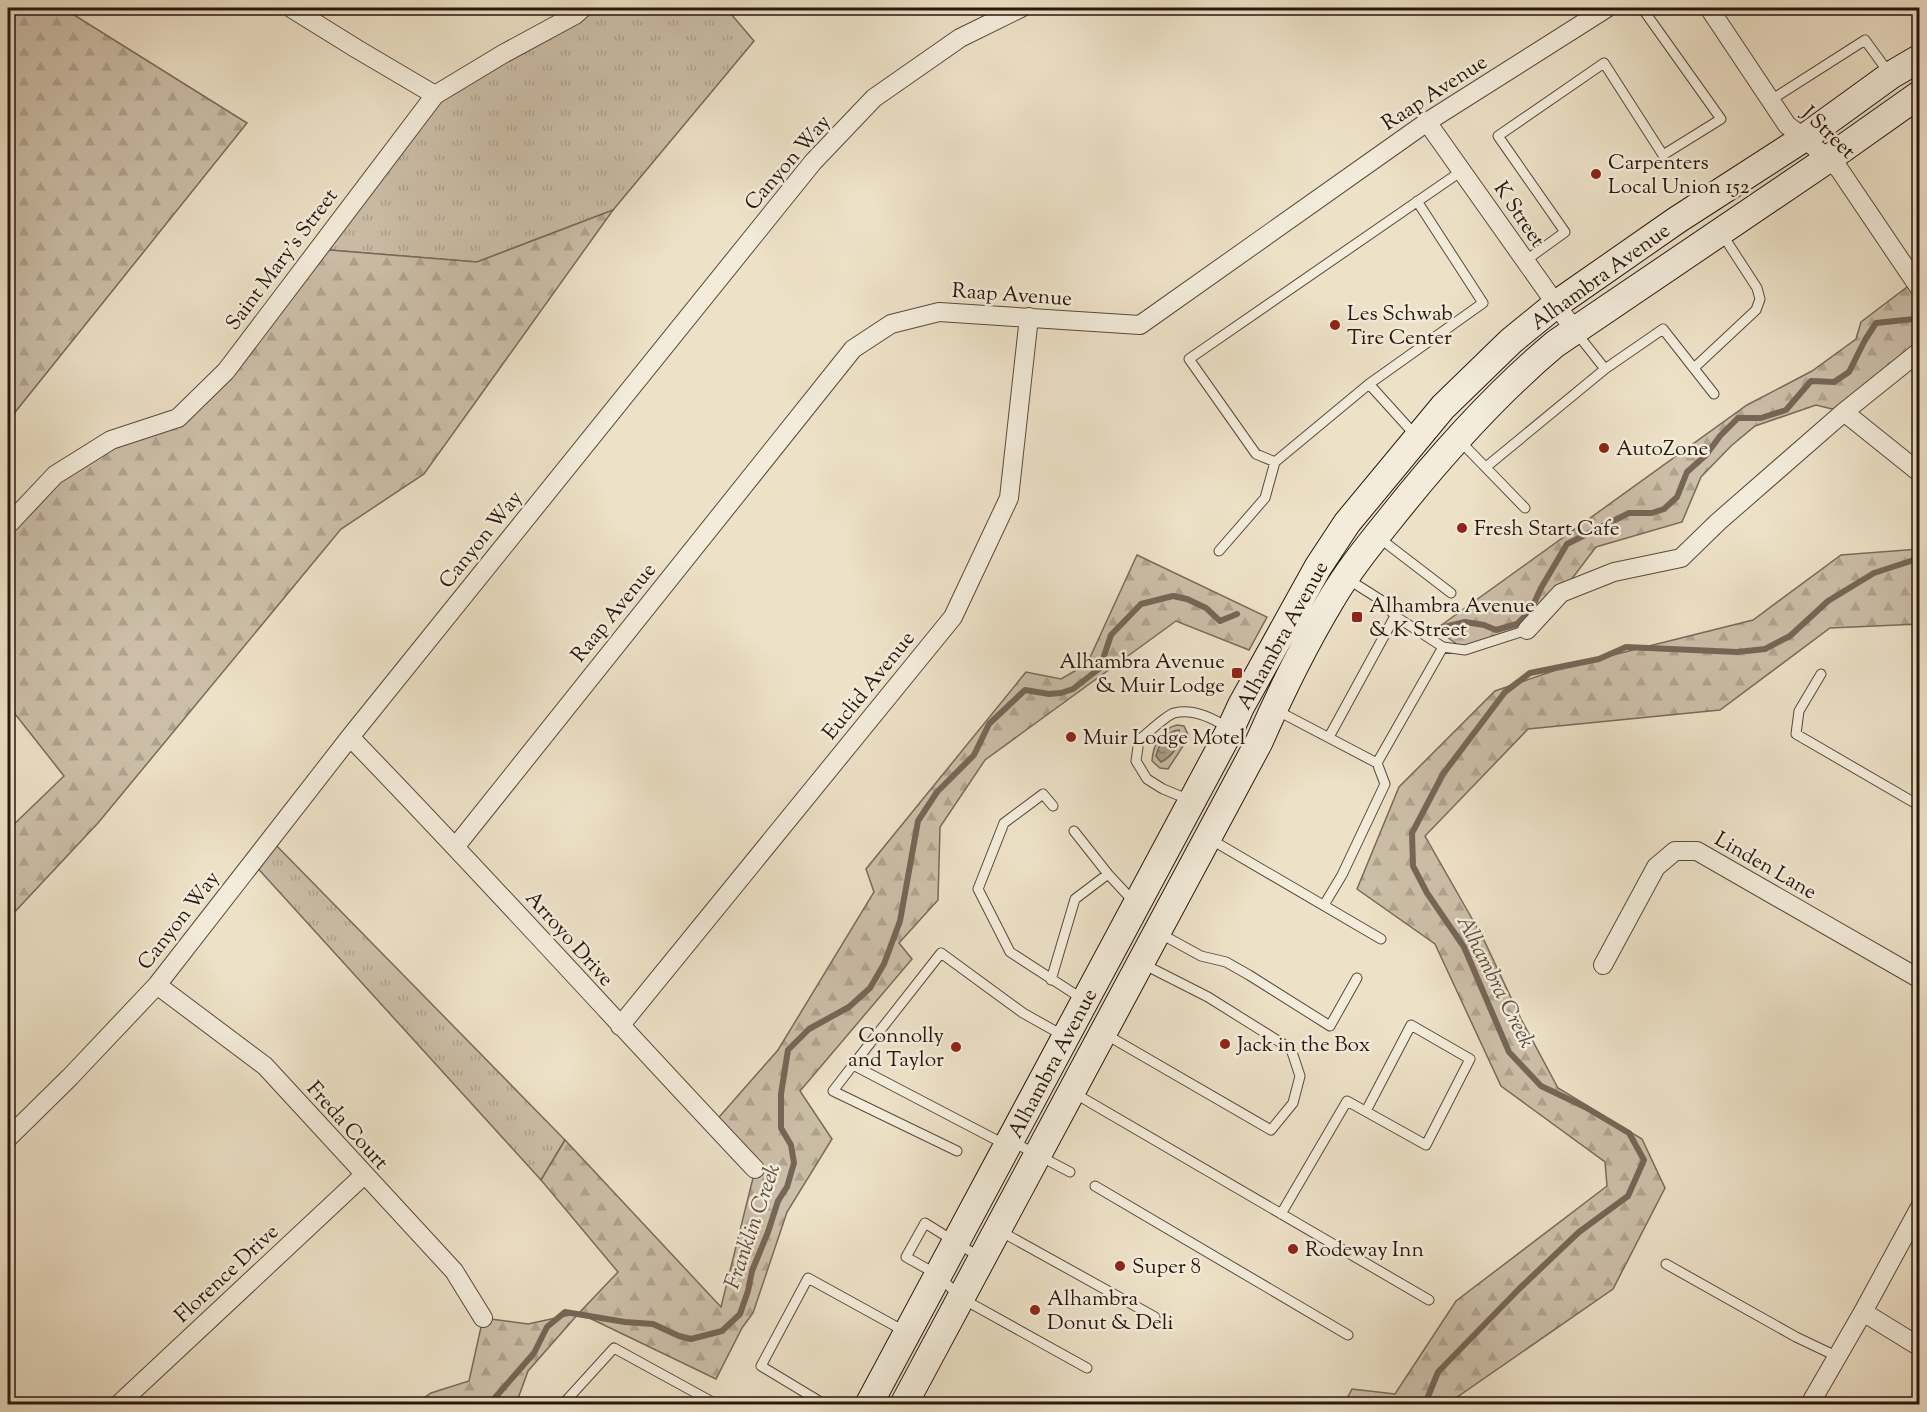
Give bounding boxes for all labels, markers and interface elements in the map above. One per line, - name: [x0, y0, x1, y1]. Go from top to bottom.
- street label: Raap Avenue: [1376, 48, 1494, 139]
- street label: J Street: [1793, 99, 1861, 167]
- street label: Canyon Way: [738, 108, 839, 218]
- place label: Carpenters Local Union 152: [1608, 149, 1750, 203]
- marker: Carpenters Local Union 152: [1589, 167, 1603, 181]
- street label: K Street: [1485, 176, 1551, 254]
- street label: Saint Mary's Street: [219, 183, 346, 337]
- street label: Alhambra Avenue: [1525, 217, 1677, 338]
- street label: Raap Avenue: [951, 277, 1073, 315]
- place label: Les Schwab Tire Center: [1347, 300, 1453, 354]
- marker: Les Schwab Tire Center: [1328, 318, 1342, 332]
- place label: AutoZone: [1616, 435, 1708, 465]
- marker: AutoZone: [1597, 441, 1611, 455]
- street label: Canyon Way: [433, 484, 531, 596]
- place label: Fresh Start Cafe: [1474, 515, 1620, 545]
- marker: Fresh Start Cafe: [1455, 521, 1469, 535]
- street label: Alhambra Avenue: [1230, 556, 1337, 716]
- street label: Raap Avenue: [565, 557, 664, 670]
- place label: Alhambra Avenue & K Street: [1369, 592, 1535, 646]
- marker: Alhambra Avenue & K Street: [1350, 610, 1364, 624]
- street label: Euclid Avenue: [816, 625, 923, 747]
- place label: Alhambra Avenue & Muir Lodge: [1059, 648, 1225, 702]
- marker: Alhambra Avenue & Muir Lodge: [1230, 666, 1244, 680]
- place label: Muir Lodge Motel: [1083, 724, 1246, 754]
- marker: Muir Lodge Motel: [1064, 730, 1078, 744]
- street label: Linden Lane: [1708, 825, 1822, 908]
- street label: Canyon Way: [131, 865, 228, 977]
- street label: Arroyo Drive: [517, 885, 620, 994]
- water label: Alhambra Creek: [1447, 910, 1542, 1054]
- street label: Alhambra Avenue: [1002, 984, 1106, 1144]
- place label: Connolly and Taylor: [848, 1022, 945, 1076]
- place label: Jack in the Box: [1236, 1031, 1370, 1061]
- marker: Jack in the Box: [1218, 1037, 1232, 1051]
- marker: Connolly and Taylor: [949, 1040, 963, 1054]
- street label: Freda Court: [299, 1075, 394, 1177]
- water label: Franklin Creek: [717, 1160, 790, 1294]
- street label: Florence Drive: [169, 1218, 286, 1331]
- place label: Rodeway Inn: [1305, 1236, 1424, 1266]
- marker: Rodeway Inn: [1286, 1242, 1300, 1256]
- place label: Super 8: [1132, 1253, 1201, 1283]
- marker: Super 8: [1113, 1259, 1127, 1273]
- place label: Alhambra Donut & Deli: [1047, 1285, 1174, 1339]
- marker: Alhambra Donut & Deli: [1028, 1303, 1042, 1317]

